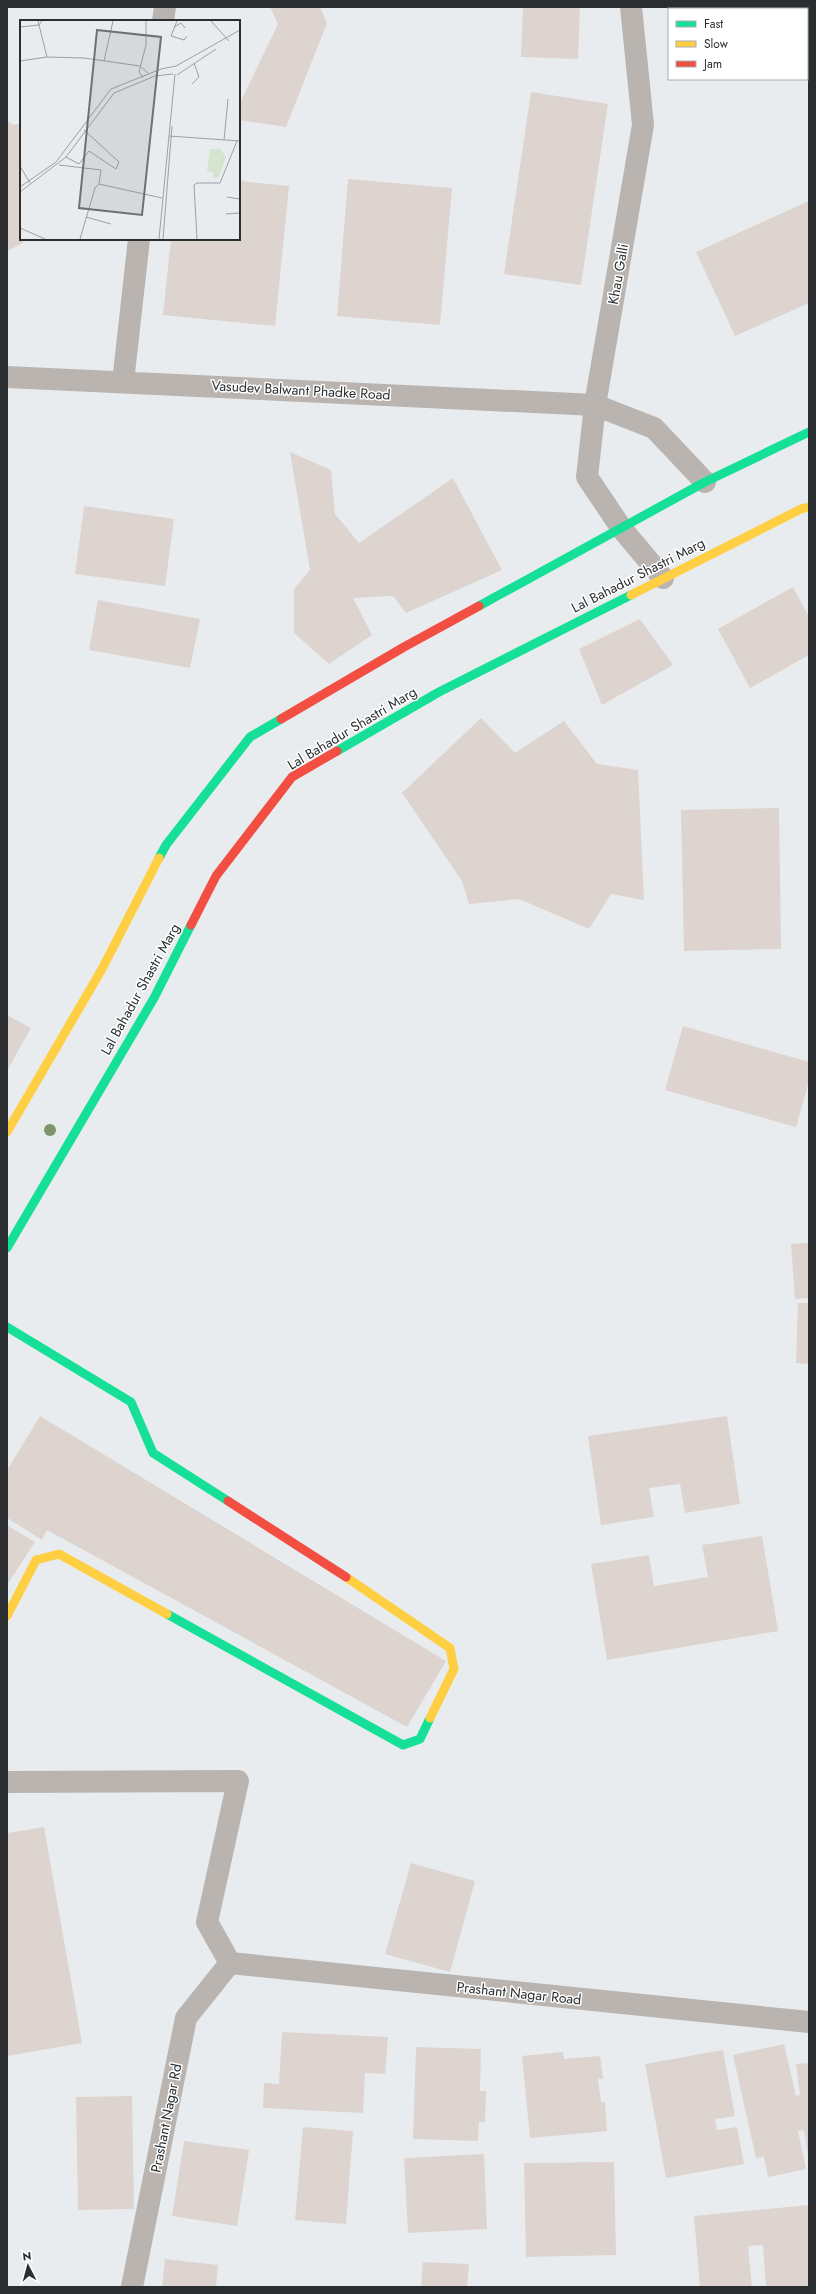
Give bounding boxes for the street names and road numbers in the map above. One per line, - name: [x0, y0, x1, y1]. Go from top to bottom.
- street label: Khau Galli: [603, 242, 633, 306]
- street label: Vasudev Balwant Phadke Road: [211, 375, 391, 405]
- street label: Lal Bahadur Shastri Marg: [568, 533, 708, 617]
- street label: Lal Bahadur Shastri Marg: [284, 681, 420, 775]
- street label: Lal Bahadur Shastri Marg: [96, 920, 184, 1058]
- street label: Prashant Nagar Road: [456, 1977, 582, 2009]
- street label: Prashant Nagar Rd: [146, 2062, 186, 2174]

